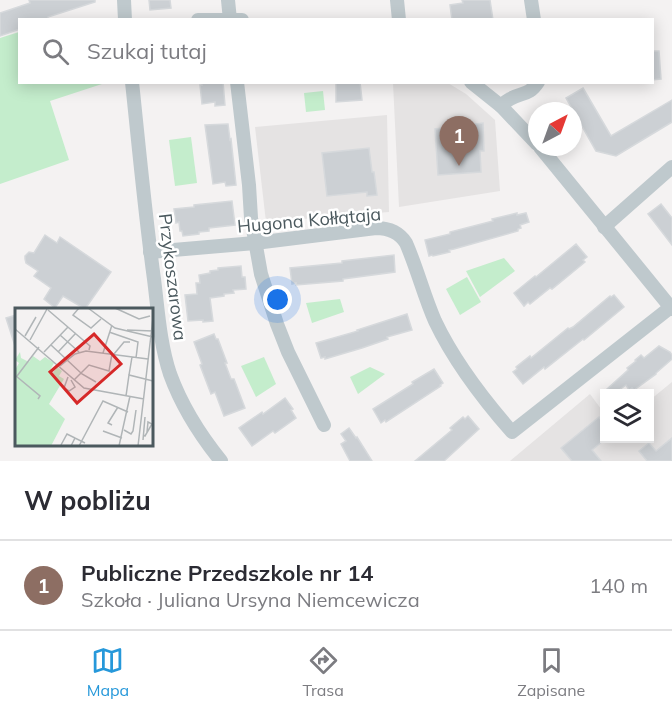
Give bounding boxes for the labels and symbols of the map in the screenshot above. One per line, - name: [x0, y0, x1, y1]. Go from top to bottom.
- north arrow: [528, 102, 582, 156]
- pin: 1: [440, 116, 478, 166]
- street label: Hugona Kołłątaja: [236, 202, 382, 238]
- street label: Przykoszarowa: [154, 212, 192, 342]
- your location: [263, 285, 292, 314]
- inset map: [15, 308, 153, 446]

